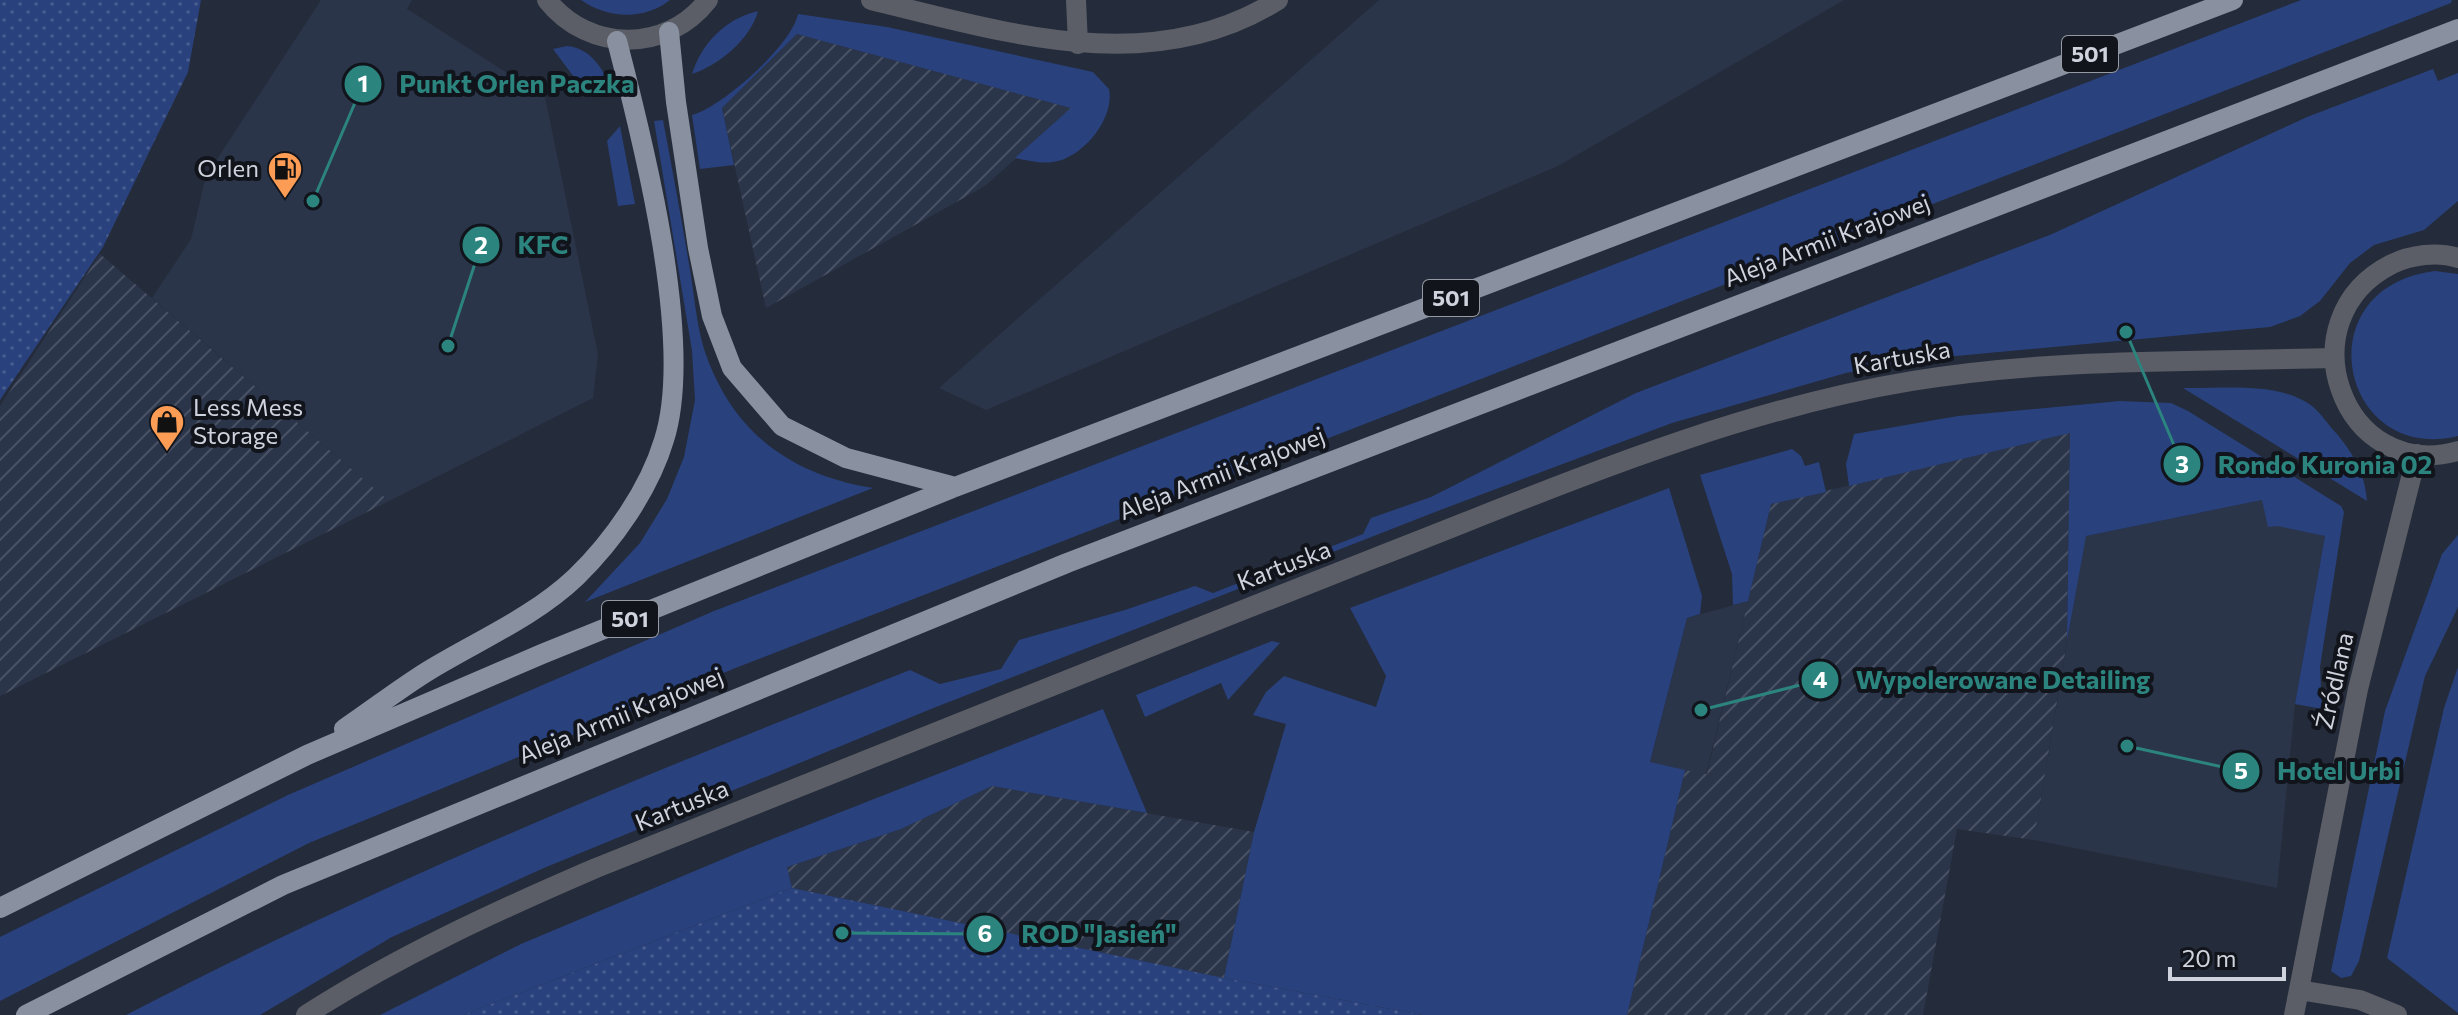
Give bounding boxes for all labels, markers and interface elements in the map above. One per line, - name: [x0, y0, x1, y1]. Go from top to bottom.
- road number: 501: [2062, 36, 2118, 72]
- callout: Punkt Orlen Paczka: [343, 59, 651, 109]
- text: Punkt Orlen Paczka: [399, 67, 635, 98]
- text: 1: [358, 68, 368, 97]
- fuel station icon: Orlen: [266, 150, 304, 200]
- place label: Orlen: [197, 153, 259, 182]
- street label: Aleja Armii Krajowej: [1719, 187, 1934, 292]
- callout: KFC: [461, 220, 584, 270]
- text: KFC: [518, 228, 568, 259]
- text: 2: [474, 230, 488, 259]
- road number: 501: [1423, 280, 1479, 316]
- street label: Kartuska: [1851, 334, 1952, 379]
- place label: Less Mess Storage: [193, 392, 303, 449]
- shop icon: Less Mess Storage: [148, 403, 186, 453]
- street label: Aleja Armii Krajowej: [1114, 420, 1329, 525]
- callout: Rondo Kuronia 02: [2162, 439, 2448, 489]
- text: Rondo Kuronia 02: [2218, 448, 2432, 479]
- text: 3: [2175, 449, 2189, 478]
- street label: Kartuska: [1233, 534, 1334, 596]
- road number: 501: [602, 601, 658, 637]
- street label: Źródlana: [2308, 629, 2359, 732]
- callout: Wypolerowane Detailing: [1800, 655, 2167, 705]
- street label: Aleja Armii Krajowej: [514, 660, 727, 769]
- text: Wypolerowane Detailing: [1856, 663, 2150, 694]
- text: 4: [1813, 664, 1828, 693]
- callout: Hotel Urbi: [2221, 746, 2417, 796]
- text: Hotel Urbi: [2277, 754, 2401, 785]
- text: 5: [2234, 755, 2248, 784]
- street label: Kartuska: [631, 773, 732, 836]
- callout: ROD "Jasień": [965, 909, 1192, 959]
- text: ROD "Jasień": [1021, 917, 1177, 948]
- text: 6: [978, 918, 992, 947]
- scale bar: [2170, 931, 2284, 981]
- text: 20 m: [2182, 943, 2236, 972]

